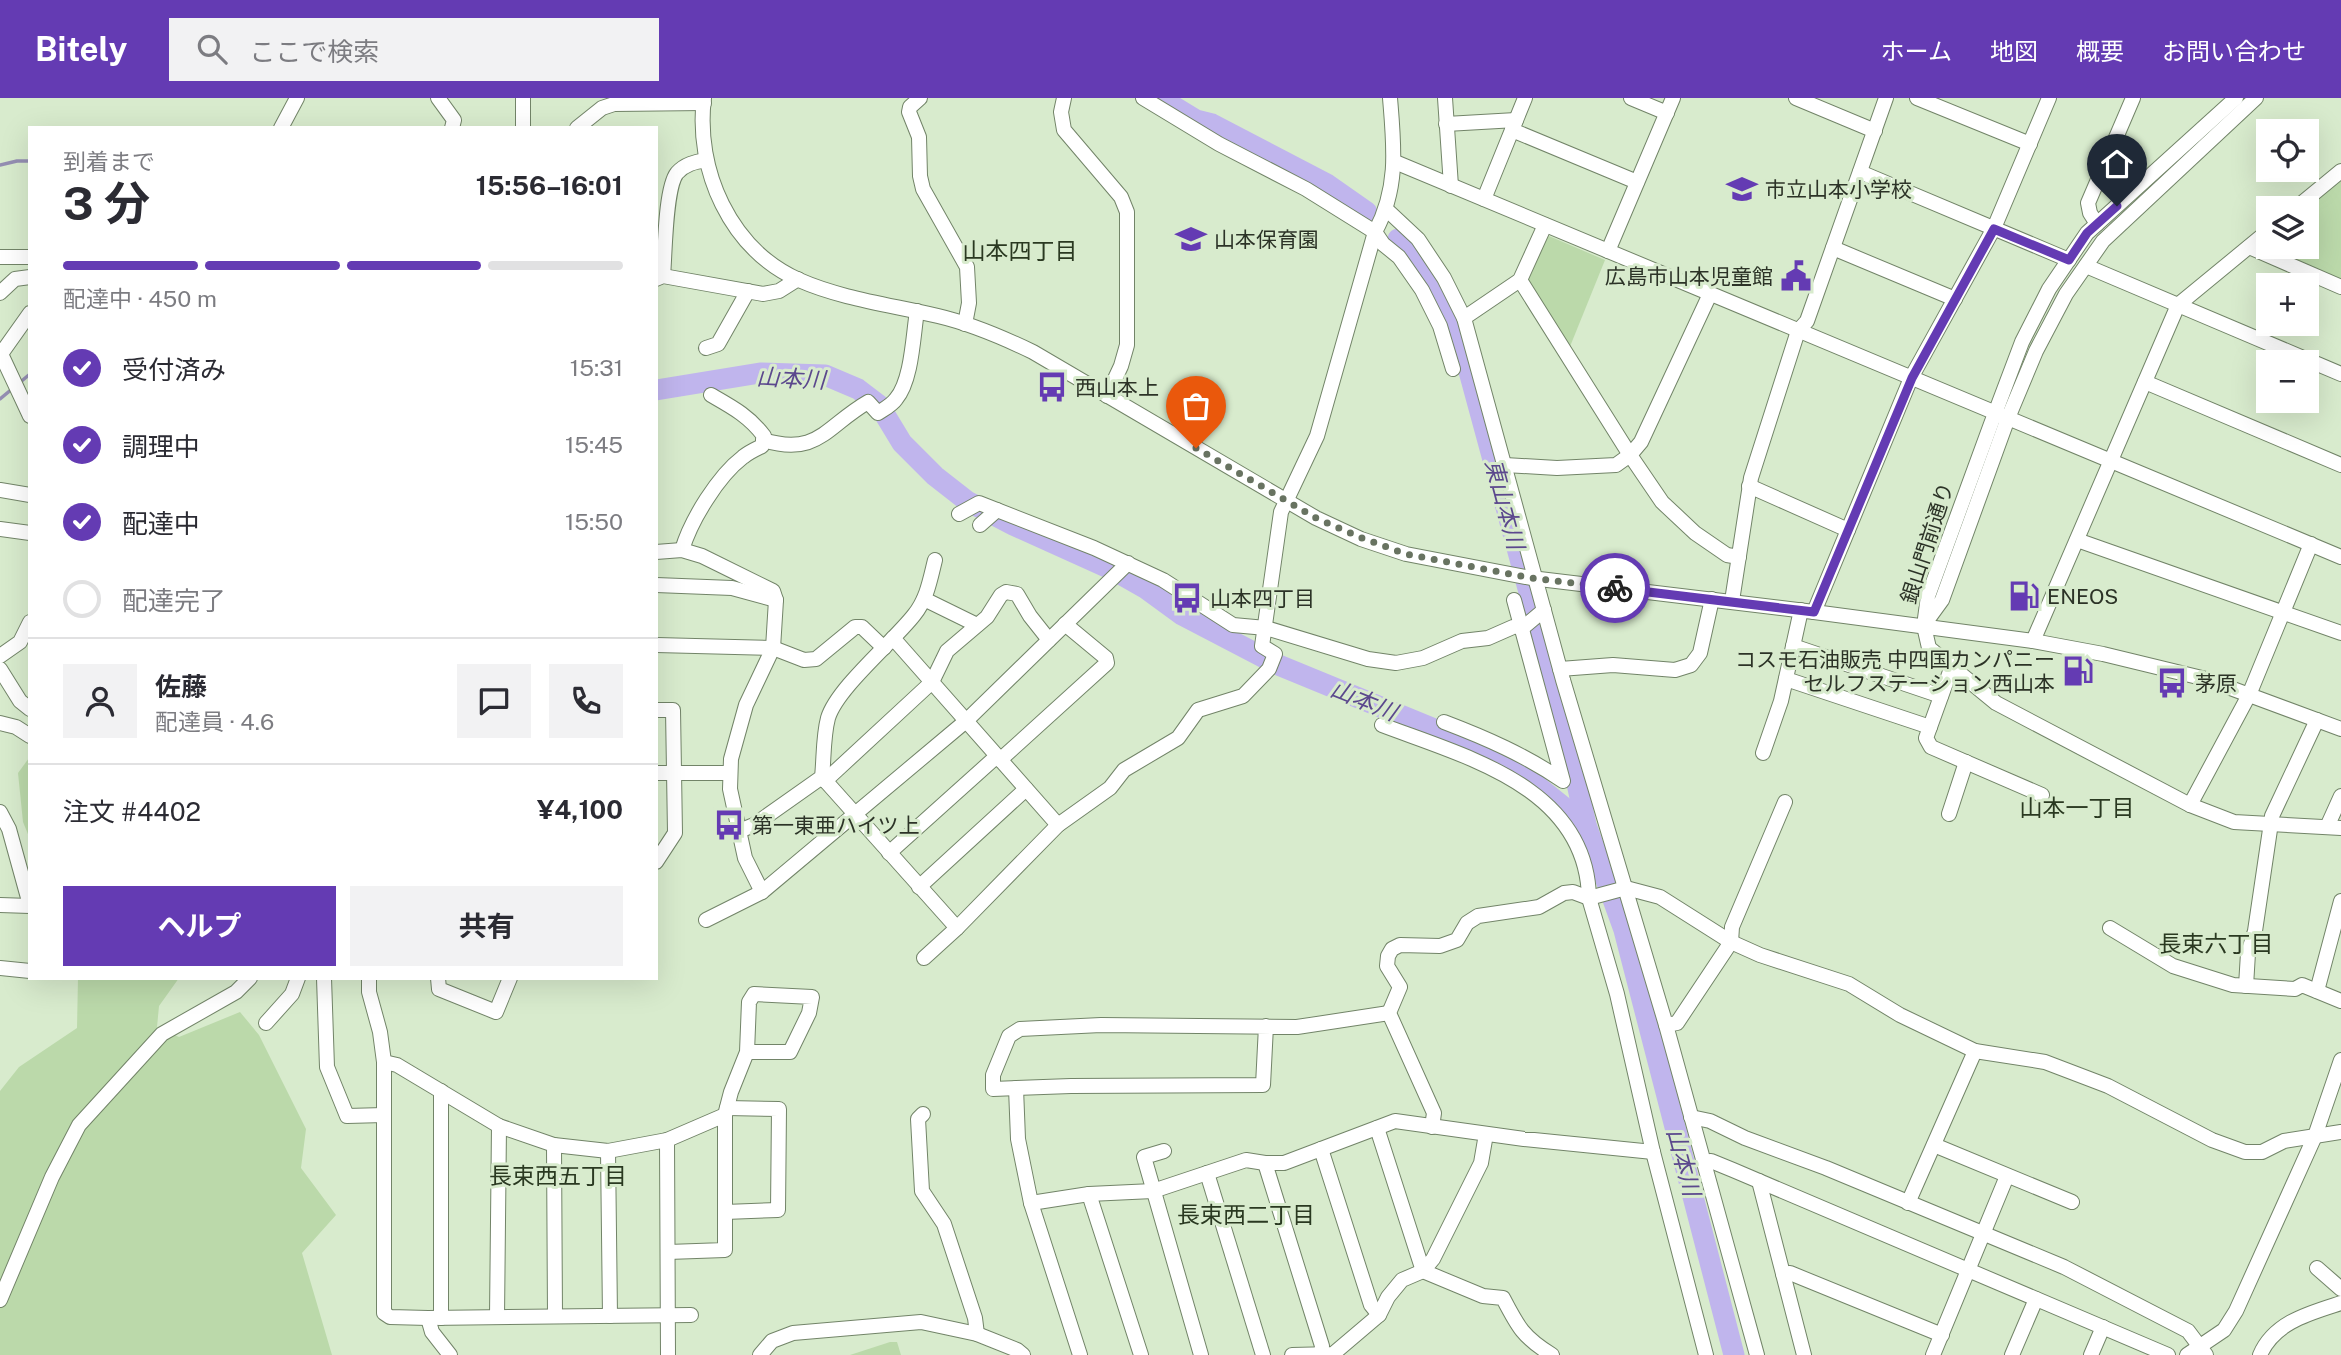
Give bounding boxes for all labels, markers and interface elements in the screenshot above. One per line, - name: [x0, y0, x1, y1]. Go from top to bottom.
- search box: [169, 18, 659, 81]
- text: Bitely: [35, 30, 127, 68]
- icon: search: [193, 30, 231, 68]
- text: ここで検索: [249, 36, 379, 67]
- text: ホーム: [1881, 37, 1952, 65]
- text: 地図: [1990, 37, 2038, 65]
- text: 概要: [2076, 37, 2124, 65]
- text: お問い合わせ: [2162, 37, 2306, 65]
- map controls: [2256, 119, 2319, 413]
- button: locate: [2256, 119, 2319, 182]
- pin: [2087, 134, 2147, 206]
- icon: home: [2098, 145, 2136, 183]
- text: 到着まで: [63, 148, 155, 175]
- text: 15:56–16:01: [476, 170, 623, 201]
- school or university icon: 市立山本小学校: [1725, 172, 1759, 206]
- text: 3 分: [63, 176, 150, 230]
- place label: 市立山本小学校: [1765, 177, 1912, 202]
- button: layers: [2256, 196, 2319, 259]
- school or university icon: 山本保育園: [1174, 222, 1208, 256]
- place label: 山本保育園: [1214, 227, 1319, 252]
- district label: 山本四丁目: [963, 237, 1078, 264]
- public building icon: 広島市山本児童館: [1779, 259, 1813, 293]
- place label: 広島市山本児童館: [1605, 264, 1773, 289]
- button: +: [2256, 273, 2319, 336]
- text: 配達中 · 450 m: [63, 285, 217, 312]
- icon: check: [63, 349, 101, 387]
- button: −: [2256, 350, 2319, 413]
- text: 受付済み: [122, 354, 226, 385]
- text: 15:31: [570, 354, 623, 381]
- water label: 山本川: [756, 363, 829, 393]
- bus stop icon: 西山本上: [1035, 370, 1069, 404]
- place label: 西山本上: [1075, 375, 1159, 400]
- pin: [1166, 376, 1226, 448]
- icon: bag: [1177, 387, 1215, 425]
- icon: check: [63, 426, 101, 464]
- text: 調理中: [122, 431, 200, 462]
- text: 15:45: [565, 431, 623, 458]
- water label: 東山本川: [1480, 456, 1531, 555]
- street label: 銀山門前通り: [1896, 479, 1958, 607]
- icon: check: [63, 503, 101, 541]
- text: 配達中: [122, 508, 200, 539]
- text: 15:50: [565, 508, 623, 535]
- courier: [1580, 553, 1650, 623]
- icon: bike: [1596, 569, 1634, 607]
- fuel station icon: ENEOS: [2007, 579, 2041, 613]
- bus stop icon: 山本四丁目: [1170, 581, 1204, 615]
- place label: ENEOS: [2047, 584, 2118, 609]
- text: 配達完了: [122, 585, 226, 616]
- place label: 山本四丁目: [1210, 586, 1315, 611]
- place label: コスモ石油販売 中四国カンパニー セルフステーション西山本: [1735, 647, 2055, 696]
- fuel station icon: コスモ石油販売 中四国カンパニー セルフステーション西山本: [2061, 654, 2095, 688]
- button: person: [63, 664, 137, 738]
- button: chat: [457, 664, 531, 738]
- button: phone: [549, 664, 623, 738]
- bus stop icon: 茅原: [2155, 666, 2189, 700]
- text: 佐藤: [155, 671, 207, 702]
- place label: 茅原: [2195, 671, 2237, 696]
- water label: 山本川: [1327, 675, 1404, 727]
- text: 配達員 · 4.6: [155, 708, 274, 735]
- text: ¥4,100: [537, 794, 623, 825]
- district label: 山本一丁目: [2020, 794, 2135, 821]
- text: 注文 #4402: [63, 796, 201, 827]
- bus stop icon: 第一東亜ハイツ上: [712, 808, 746, 842]
- place label: 第一東亜ハイツ上: [752, 813, 920, 838]
- button: ヘルプ: [63, 886, 336, 966]
- button: 共有: [350, 886, 623, 966]
- district label: 長束六丁目: [2159, 930, 2274, 957]
- water label: 山本川: [1662, 1125, 1707, 1202]
- district label: 長束西五丁目: [489, 1162, 627, 1189]
- district label: 長束西二丁目: [1177, 1201, 1315, 1228]

